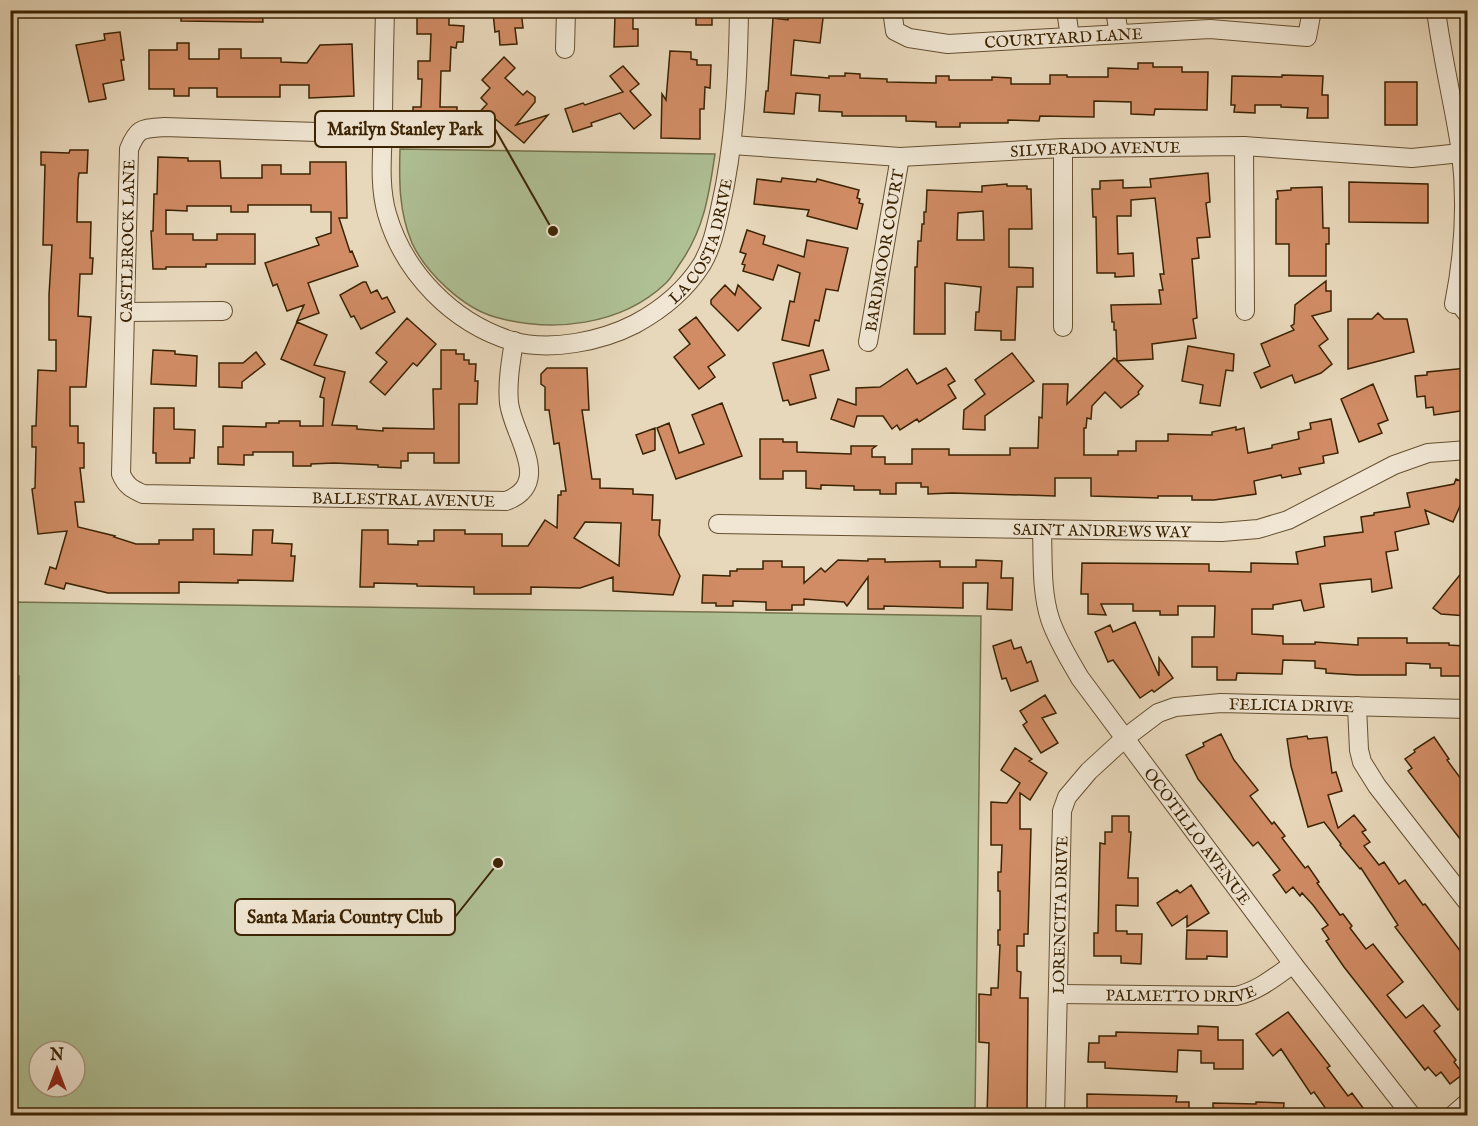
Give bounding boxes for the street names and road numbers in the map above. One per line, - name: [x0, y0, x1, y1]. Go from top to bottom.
- street label: COURTYARD LANE: [984, 25, 1143, 54]
- street label: SILVERADO AVENUE: [1010, 139, 1181, 163]
- street label: CASTLEROCK LANE: [118, 159, 140, 323]
- street label: BARDMOOR COURT: [862, 168, 910, 334]
- street label: LA COSTA DRIVE: [665, 177, 738, 309]
- street label: BALLESTRAL AVENUE: [312, 489, 495, 513]
- street label: SAINT ANDREWS WAY: [1013, 521, 1192, 544]
- street label: FELICIA DRIVE: [1229, 695, 1354, 718]
- street label: OCOTILLO AVENUE: [1138, 765, 1254, 910]
- street label: LORENCITA DRIVE: [1050, 836, 1073, 994]
- street label: PALMETTO DRIVE: [1106, 982, 1260, 1008]

